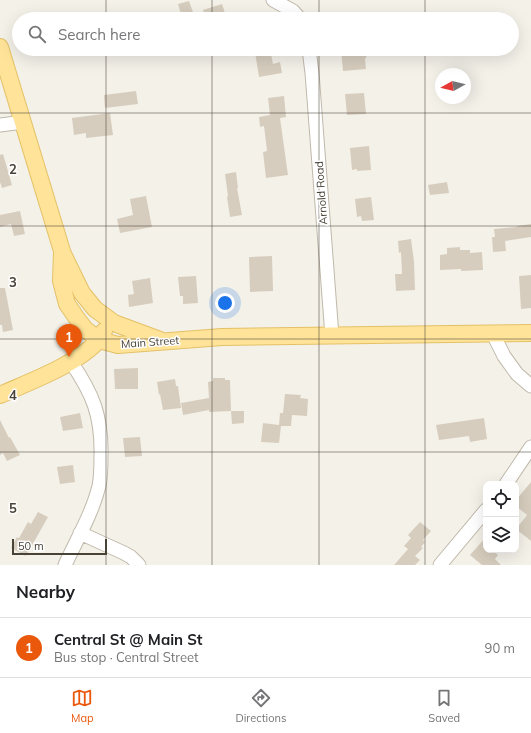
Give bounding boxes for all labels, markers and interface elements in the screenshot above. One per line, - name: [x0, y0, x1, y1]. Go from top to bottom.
- search box: [12, 12, 519, 56]
- icon: search: [26, 23, 48, 45]
- text: Search here: [58, 25, 140, 44]
- north arrow: [435, 68, 471, 104]
- text: 2: [9, 161, 17, 177]
- street label: Arnold Road: [312, 161, 330, 225]
- text: 3: [9, 274, 17, 290]
- your location: [215, 293, 235, 313]
- pin: 1: [56, 324, 82, 357]
- street label: Main Street: [120, 333, 180, 351]
- text: 4: [9, 387, 17, 403]
- map controls: [483, 481, 519, 553]
- button: locate: [483, 481, 519, 517]
- text: 5: [9, 500, 17, 516]
- button: layers: [483, 517, 519, 553]
- scale bar: [12, 537, 107, 556]
- text: 50 m: [18, 539, 44, 553]
- text: Nearby: [16, 581, 75, 602]
- text: Central St @ Main St: [54, 630, 203, 649]
- text: 1: [25, 640, 33, 656]
- text: 90 m: [485, 640, 515, 656]
- text: Bus stop · Central Street: [54, 649, 199, 665]
- tab: Map: [71, 687, 94, 725]
- tab: Directions: [236, 687, 286, 725]
- tab: Saved: [428, 687, 460, 725]

